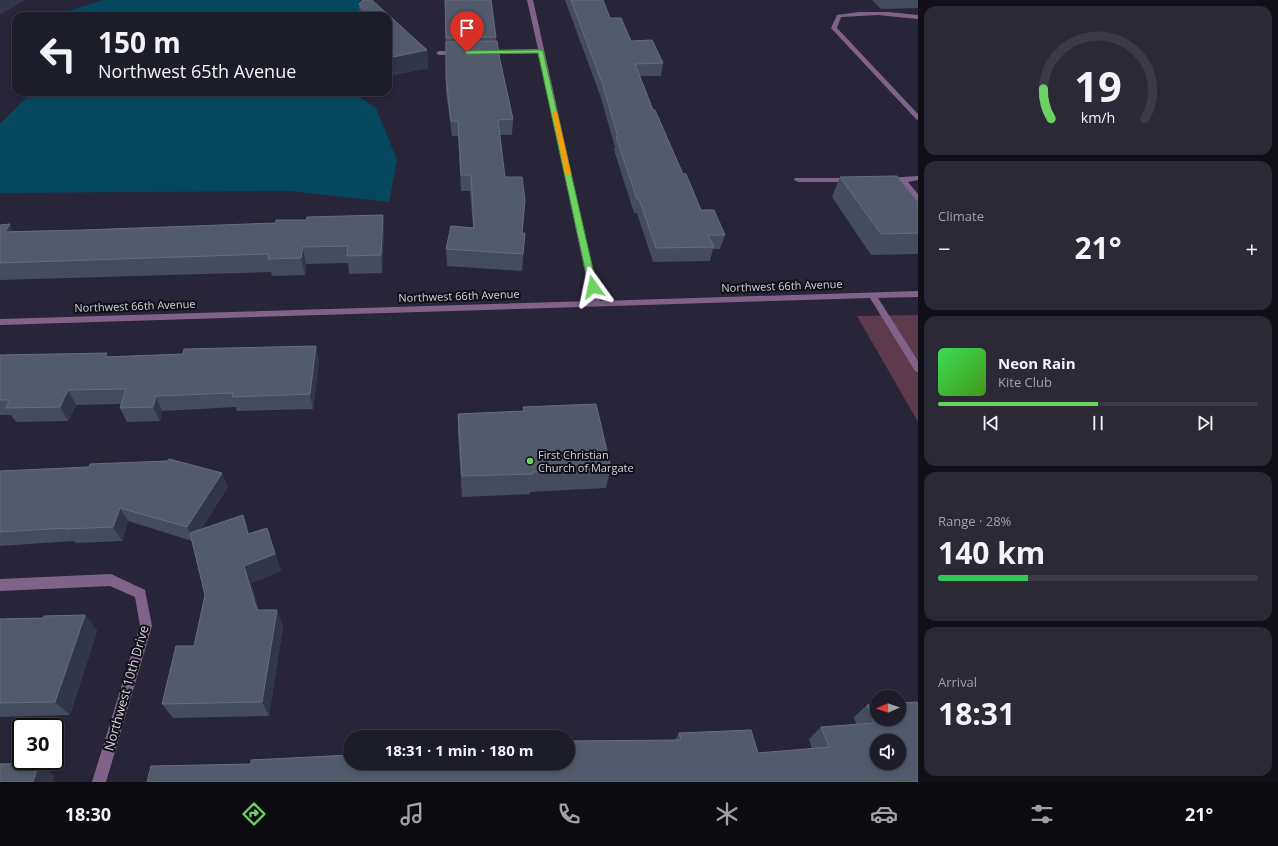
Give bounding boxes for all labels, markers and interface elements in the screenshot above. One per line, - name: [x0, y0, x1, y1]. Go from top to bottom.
- pin: [450, 11, 484, 52]
- icon: arrive: [456, 17, 478, 39]
- text: 150 m: [98, 23, 181, 61]
- icon: left: [32, 28, 84, 80]
- text: 19: [1074, 57, 1122, 113]
- text: Northwest 65th Avenue: [98, 59, 296, 83]
- text: km/h: [1081, 107, 1115, 126]
- text: Climate: [938, 207, 984, 225]
- text: 21°: [1074, 227, 1122, 268]
- text: −: [938, 233, 951, 263]
- text: +: [1245, 233, 1258, 263]
- position arrow: [572, 266, 614, 308]
- street label: Northwest 66th Avenue: [721, 276, 843, 295]
- street label: Northwest 66th Avenue: [398, 286, 520, 305]
- street label: Northwest 66th Avenue: [74, 296, 196, 315]
- text: Neon Rain: [998, 353, 1076, 373]
- text: Kite Club: [998, 373, 1052, 391]
- icon: previous: [980, 412, 1002, 434]
- icon: pause: [1087, 412, 1109, 434]
- icon: next: [1194, 412, 1216, 434]
- place label: First Christian Church of Margate: [538, 447, 634, 475]
- marker: First Christian Church of Margate: [525, 456, 535, 466]
- text: Range · 28%: [938, 512, 1011, 530]
- text: 140 km: [938, 532, 1045, 573]
- street label: Northwest 10th Drive: [99, 623, 153, 753]
- text: Arrival: [938, 673, 977, 691]
- north arrow: [870, 690, 906, 726]
- map controls: [870, 690, 906, 770]
- text: 18:31: [938, 693, 1015, 734]
- speed limit sign: 30: [12, 718, 64, 770]
- button: sound: [870, 734, 906, 770]
- text: 18:31 · 1 min · 180 m: [385, 740, 533, 760]
- icon: directions: [240, 800, 268, 828]
- icon: music: [398, 800, 426, 828]
- icon: phone: [555, 800, 583, 828]
- icon: climate: [713, 800, 741, 828]
- icon: car: [870, 800, 898, 828]
- icon: filters: [1028, 800, 1056, 828]
- text: 18:30: [65, 802, 111, 826]
- text: 21°: [1185, 802, 1213, 826]

